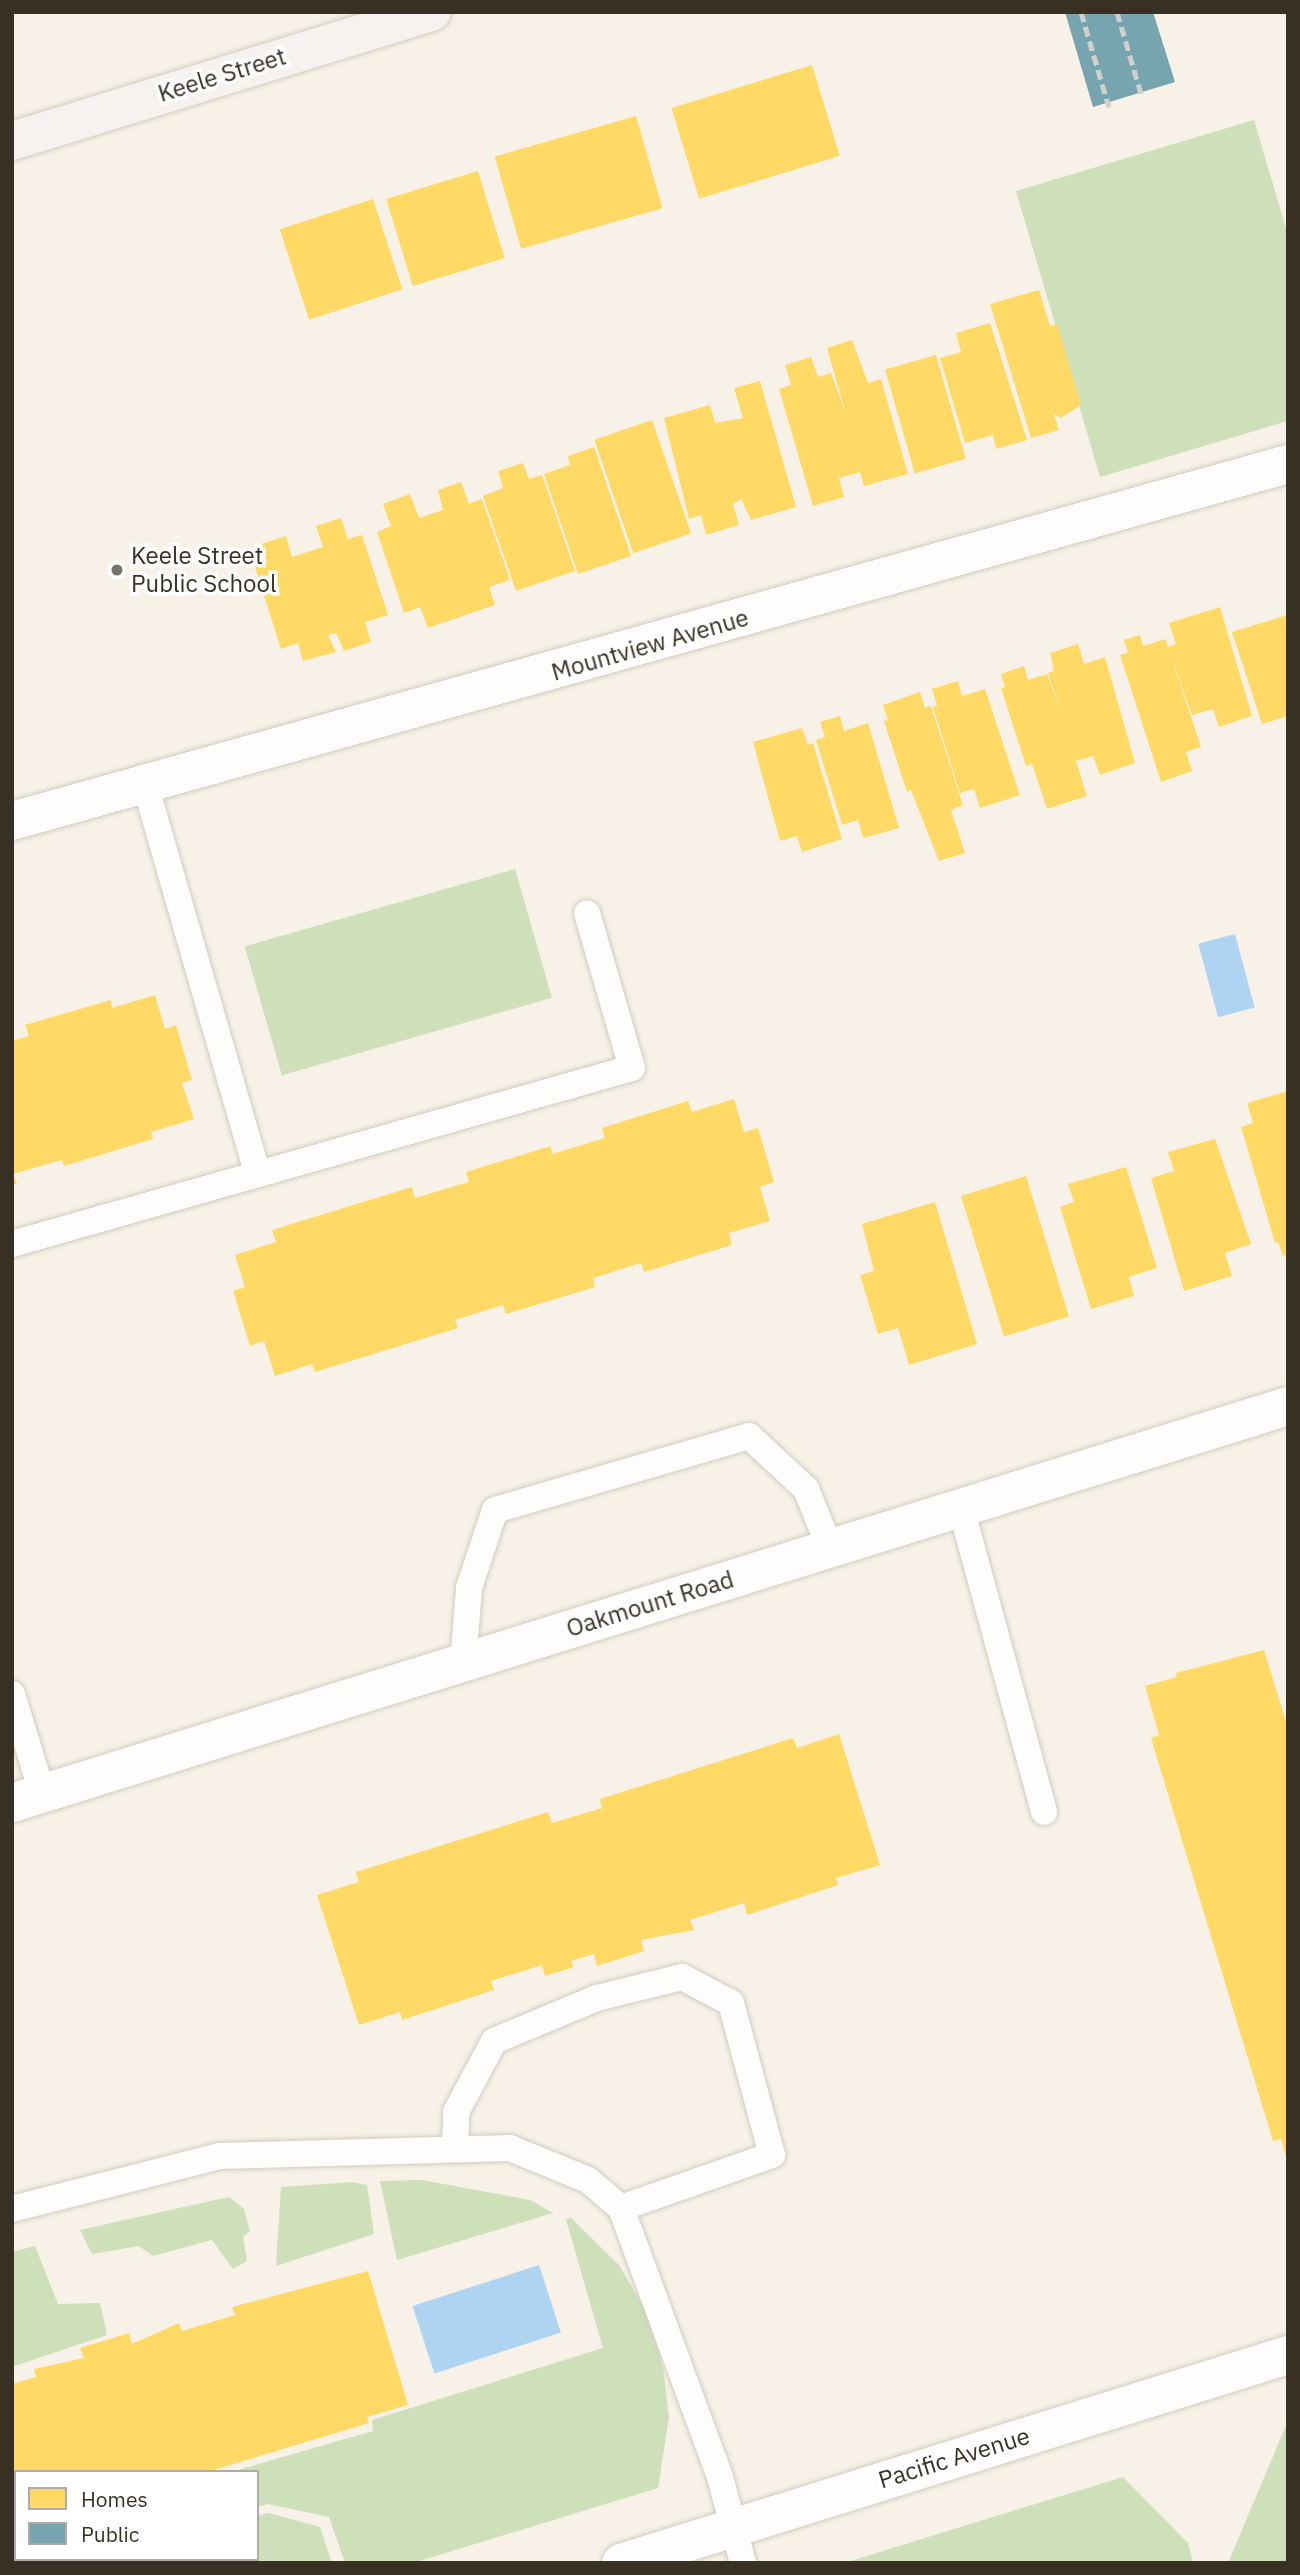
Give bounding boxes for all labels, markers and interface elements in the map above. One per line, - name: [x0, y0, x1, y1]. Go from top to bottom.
- street label: Keele Street: [155, 42, 289, 108]
- place label: Keele Street Public School: [131, 542, 276, 598]
- marker: Keele Street Public School: [109, 562, 125, 578]
- street label: Mountview Avenue: [548, 603, 752, 687]
- street label: Oakmount Road: [563, 1565, 737, 1643]
- street label: Pacific Avenue: [875, 2421, 1033, 2495]
- legend: [14, 2470, 259, 2561]
- text: Homes: [81, 2485, 148, 2513]
- text: Public: [81, 2520, 139, 2548]

